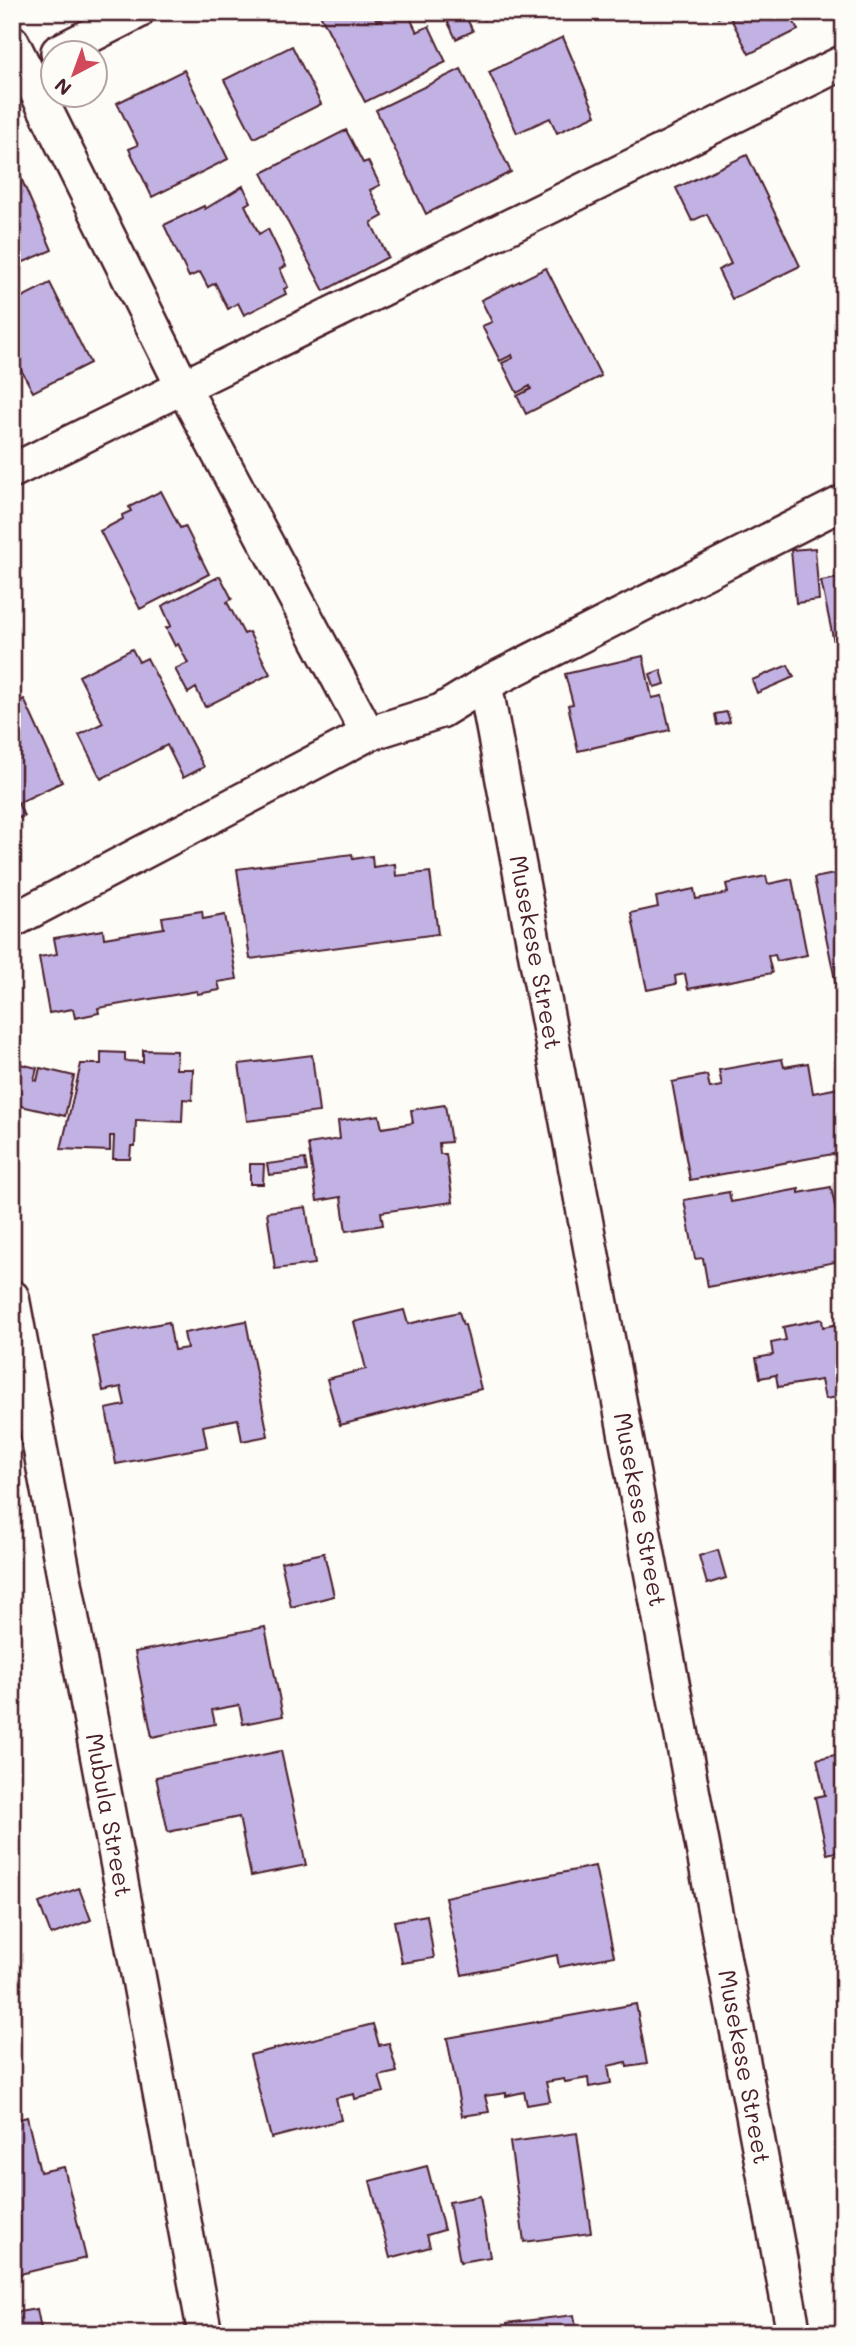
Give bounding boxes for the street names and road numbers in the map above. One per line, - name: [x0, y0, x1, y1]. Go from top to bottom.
- street label: Musekese Street: [503, 852, 570, 1052]
- street label: Musekese Street: [608, 1410, 674, 1609]
- street label: Mubula Street: [79, 1730, 140, 1899]
- street label: Musekese Street: [712, 1967, 779, 2166]

